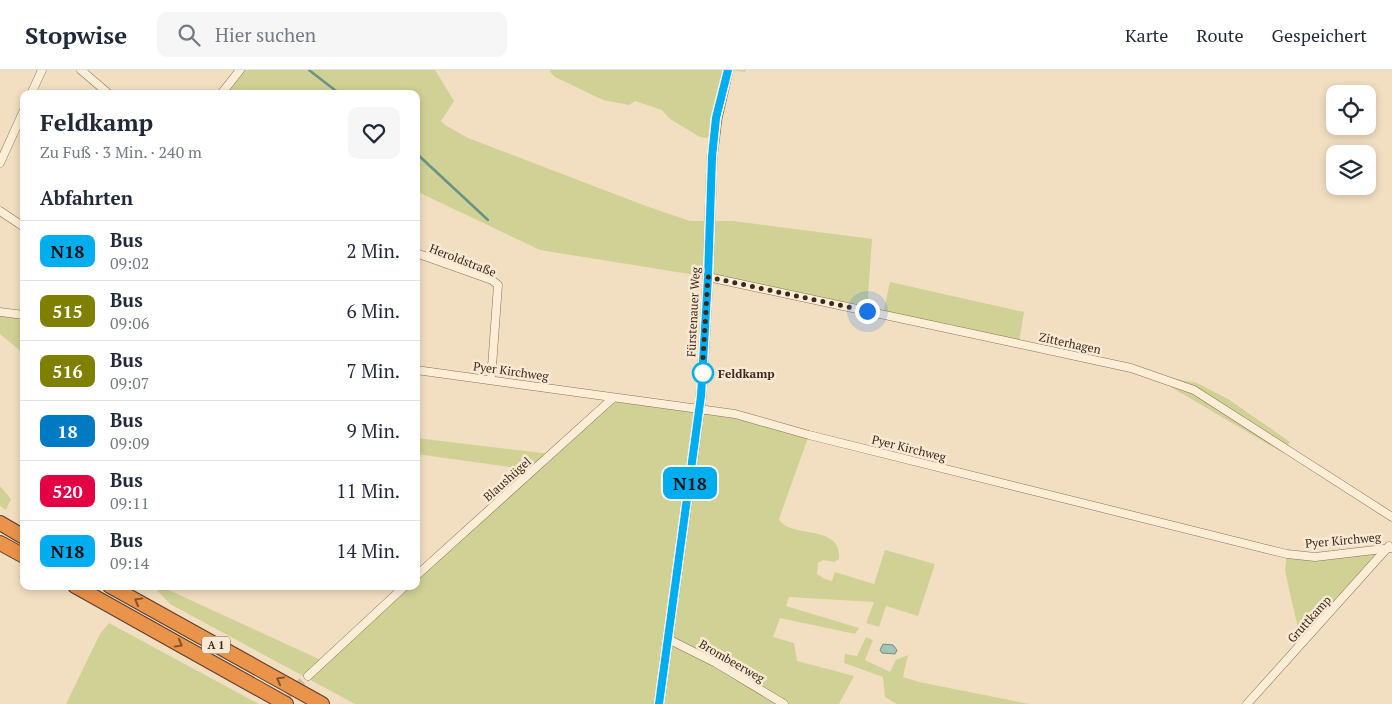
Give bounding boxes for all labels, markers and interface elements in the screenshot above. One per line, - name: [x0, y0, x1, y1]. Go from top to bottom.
- search box: [157, 12, 507, 57]
- text: Stopwise: [25, 19, 127, 51]
- icon: search: [175, 21, 203, 49]
- text: Hier suchen: [215, 22, 316, 47]
- text: Karte: [1125, 23, 1168, 47]
- text: Route: [1196, 23, 1244, 47]
- text: Gespeichert: [1272, 23, 1367, 47]
- map controls: [1326, 85, 1376, 195]
- button: locate: [1326, 85, 1376, 135]
- text: Feldkamp: [40, 106, 153, 138]
- button: heart: [348, 107, 400, 159]
- text: Zu Fuß · 3 Min. · 240 m: [40, 141, 202, 163]
- button: layers: [1326, 145, 1376, 195]
- text: Abfahrten: [40, 185, 133, 210]
- text: Bus: [110, 227, 143, 252]
- text: 2 Min.: [346, 238, 400, 263]
- text: N18: [51, 239, 84, 263]
- street label: Heroldstraße: [427, 240, 499, 280]
- text: 09:02: [110, 252, 149, 274]
- street label: Fürstenauer Weg: [683, 266, 703, 357]
- text: Bus: [110, 287, 143, 312]
- text: 6 Min.: [346, 298, 400, 323]
- text: 515: [52, 299, 83, 323]
- your location: [855, 299, 880, 324]
- text: 09:06: [110, 312, 149, 334]
- street label: Zitterhagen: [1038, 329, 1102, 357]
- text: Bus: [110, 347, 143, 372]
- text: 7 Min.: [346, 358, 400, 383]
- street label: Pyer Kirchweg: [472, 358, 550, 384]
- text: 516: [52, 359, 83, 383]
- marker: Feldkamp: [692, 362, 714, 384]
- place label: Feldkamp: [718, 366, 775, 381]
- text: 09:07: [110, 372, 149, 394]
- text: Bus: [110, 407, 143, 432]
- text: 9 Min.: [346, 418, 400, 443]
- text: 18: [57, 419, 78, 443]
- text: 09:09: [110, 432, 149, 454]
- street label: Pyer Kirchweg: [870, 432, 948, 465]
- street label: Blaushügel: [480, 453, 534, 504]
- text: Bus: [110, 467, 143, 492]
- line badge: N18: [661, 467, 719, 499]
- text: N18: [673, 471, 707, 495]
- text: 11 Min.: [336, 478, 400, 503]
- text: 520: [52, 479, 83, 503]
- text: 09:11: [110, 492, 149, 514]
- text: Bus: [110, 527, 143, 552]
- street label: Pyer Kirchweg: [1304, 529, 1382, 551]
- text: 14 Min.: [336, 538, 400, 563]
- text: N18: [51, 539, 84, 563]
- text: 09:14: [110, 552, 149, 574]
- street label: Gruttkamp: [1284, 592, 1334, 646]
- one-way arrow: [134, 598, 143, 608]
- road number: A 1: [202, 636, 230, 654]
- street label: Brombeerweg: [697, 636, 768, 686]
- one-way arrow: [173, 638, 182, 648]
- one-way arrow: [276, 677, 285, 687]

